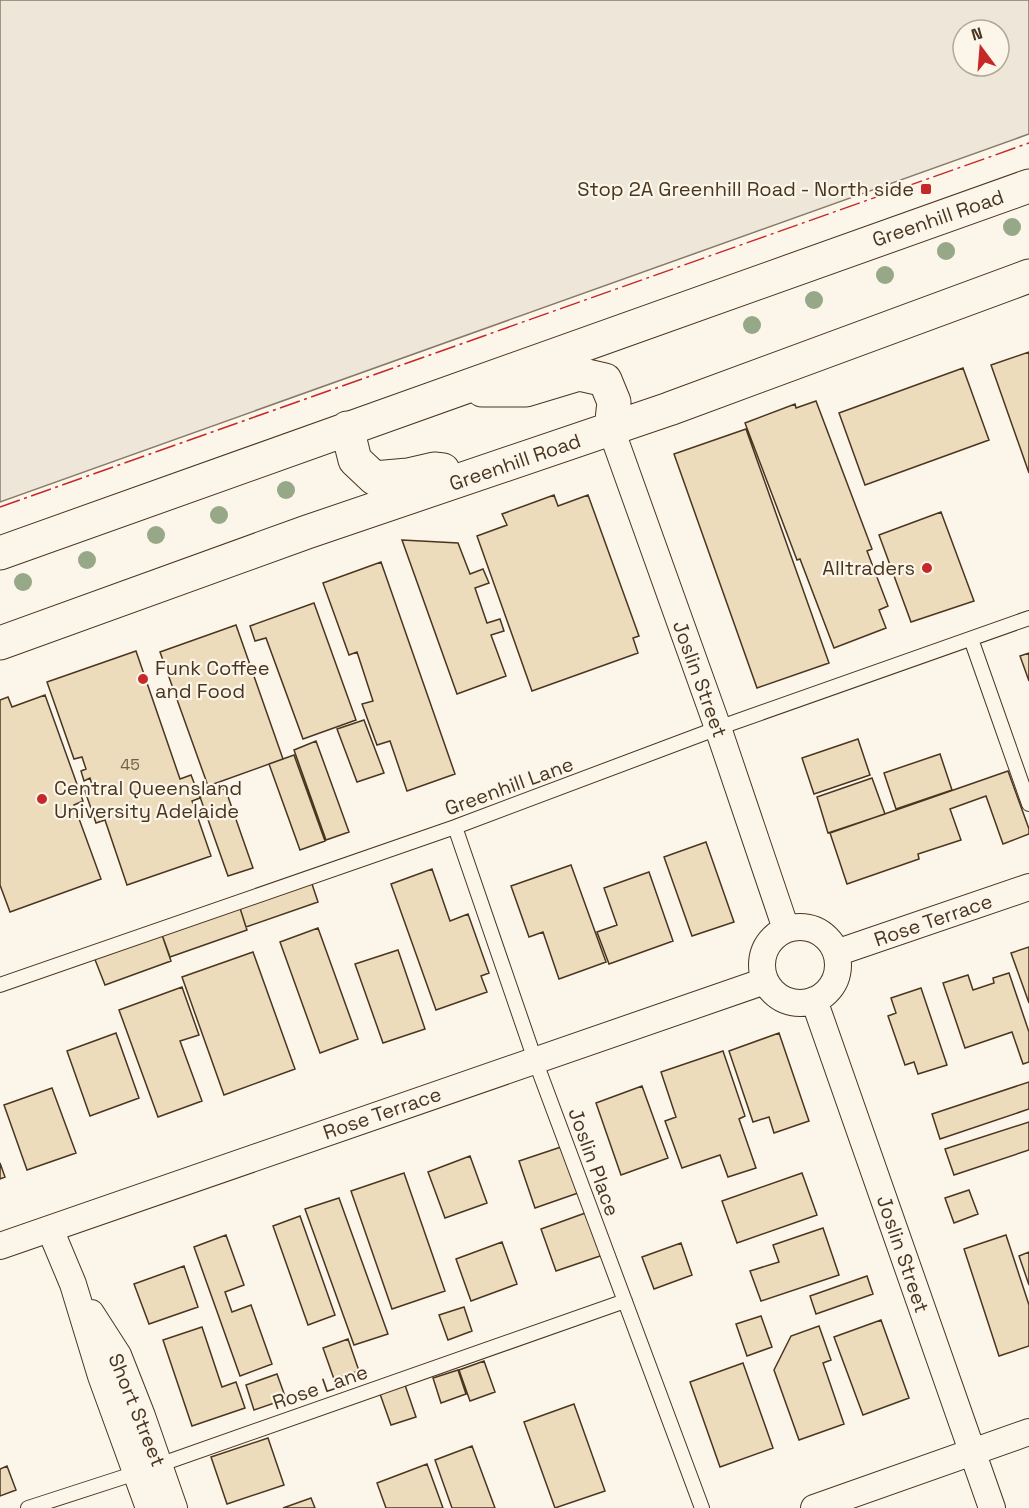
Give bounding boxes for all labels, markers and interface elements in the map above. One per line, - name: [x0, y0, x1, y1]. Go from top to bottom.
- north arrow: [951, 18, 1011, 78]
- text: N: [969, 22, 985, 46]
- place label: Stop 2A Greenhill Road - North side: [577, 176, 914, 202]
- marker: Stop 2A Greenhill Road - North side: [919, 182, 933, 196]
- street label: Greenhill Road: [869, 183, 1007, 253]
- street label: Greenhill Road: [446, 427, 584, 497]
- place label: Alltraders: [822, 555, 915, 581]
- marker: Alltraders: [920, 561, 934, 575]
- street label: Joslin Street: [667, 617, 733, 741]
- place label: Funk Coffee and Food: [155, 655, 269, 704]
- marker: Funk Coffee and Food: [136, 672, 150, 686]
- street label: Greenhill Lane: [441, 751, 577, 821]
- house number: 45: [120, 754, 140, 775]
- place label: Central Queensland University Adelaide: [54, 775, 242, 824]
- marker: Central Queensland University Adelaide: [35, 792, 49, 806]
- street label: Rose Terrace: [870, 888, 996, 952]
- street label: Rose Terrace: [319, 1081, 445, 1145]
- street label: Joslin Place: [562, 1104, 626, 1220]
- street label: Joslin Street: [871, 1192, 935, 1316]
- street label: Short Street: [102, 1350, 172, 1470]
- street label: Rose Lane: [269, 1359, 371, 1415]

